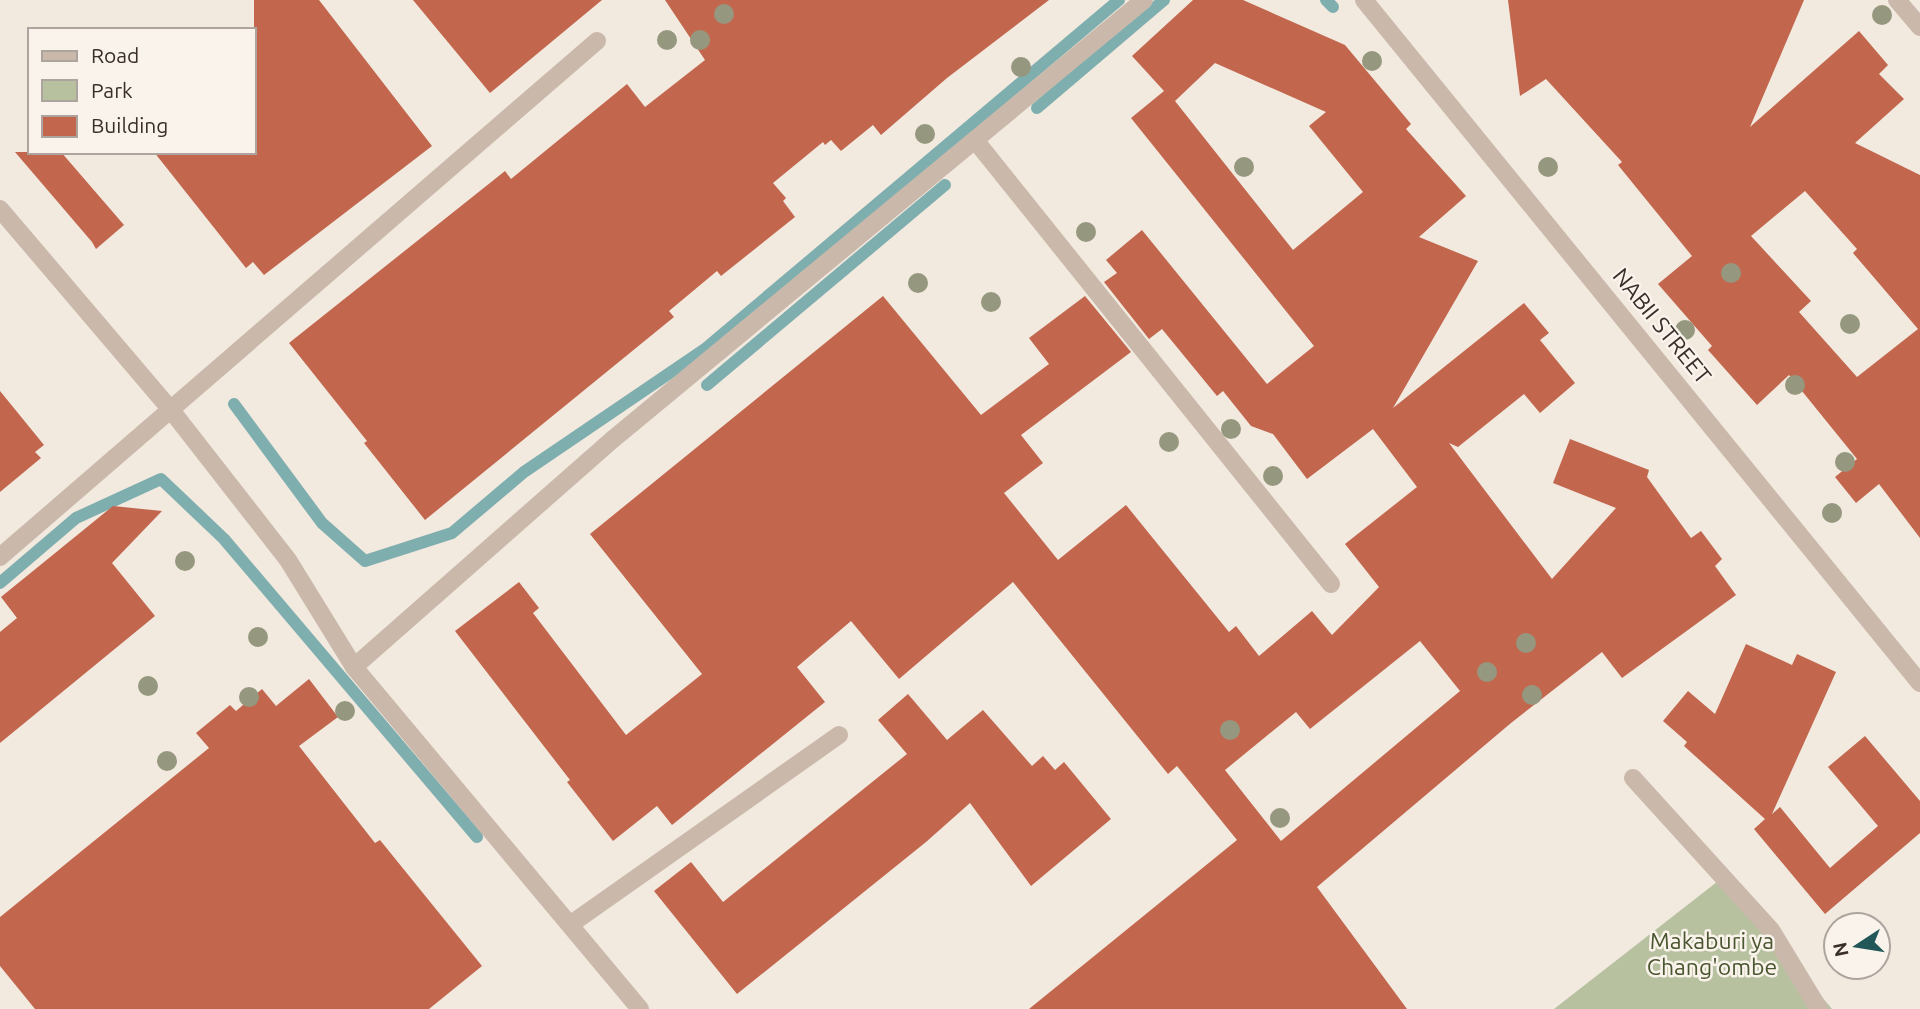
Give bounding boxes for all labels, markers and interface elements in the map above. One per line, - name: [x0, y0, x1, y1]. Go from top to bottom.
- legend: [28, 28, 256, 154]
- text: Road: [91, 43, 139, 67]
- text: Park: [91, 78, 133, 102]
- text: Building: [91, 113, 168, 137]
- street label: NABII STREET: [1608, 263, 1717, 388]
- north arrow: [1822, 911, 1892, 981]
- park label: Makaburi ya Chang'ombe: [1647, 928, 1777, 979]
- text: N: [1828, 940, 1853, 959]

